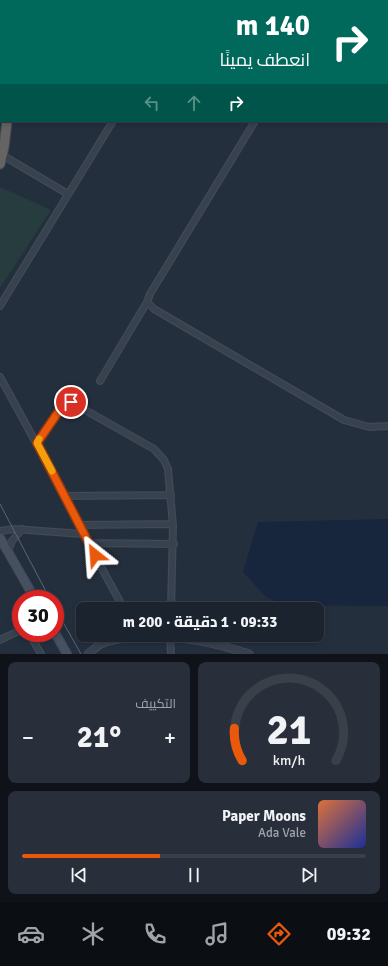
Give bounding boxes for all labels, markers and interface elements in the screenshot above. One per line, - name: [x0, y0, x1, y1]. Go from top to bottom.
- text: 140 m: [236, 9, 310, 43]
- icon: right: [324, 16, 376, 68]
- text: انعطف يمينًا: [220, 49, 310, 71]
- icon: left: [141, 92, 163, 114]
- icon: ahead: [183, 92, 205, 114]
- icon: right: [225, 92, 247, 114]
- pin: [54, 385, 88, 419]
- icon: arrive: [60, 391, 82, 413]
- position arrow: [74, 534, 116, 576]
- speed limit sign: 30: [12, 590, 64, 642]
- text: 09:33 · 1 دقيقة · 200 m: [123, 613, 277, 631]
- text: التكييف: [135, 696, 176, 712]
- text: 21: [267, 704, 311, 755]
- text: 21°: [77, 719, 121, 756]
- text: −: [22, 724, 34, 751]
- text: +: [164, 724, 176, 751]
- text: km/h: [273, 751, 305, 768]
- text: Paper Moons: [222, 807, 306, 825]
- text: Ada Vale: [258, 825, 306, 841]
- icon: previous: [68, 864, 90, 886]
- icon: pause: [183, 864, 205, 886]
- icon: next: [298, 864, 320, 886]
- icon: car: [17, 920, 45, 948]
- icon: climate: [79, 920, 107, 948]
- icon: phone: [141, 920, 169, 948]
- icon: music: [203, 920, 231, 948]
- icon: directions: [265, 920, 293, 948]
- text: 09:32: [327, 923, 371, 945]

